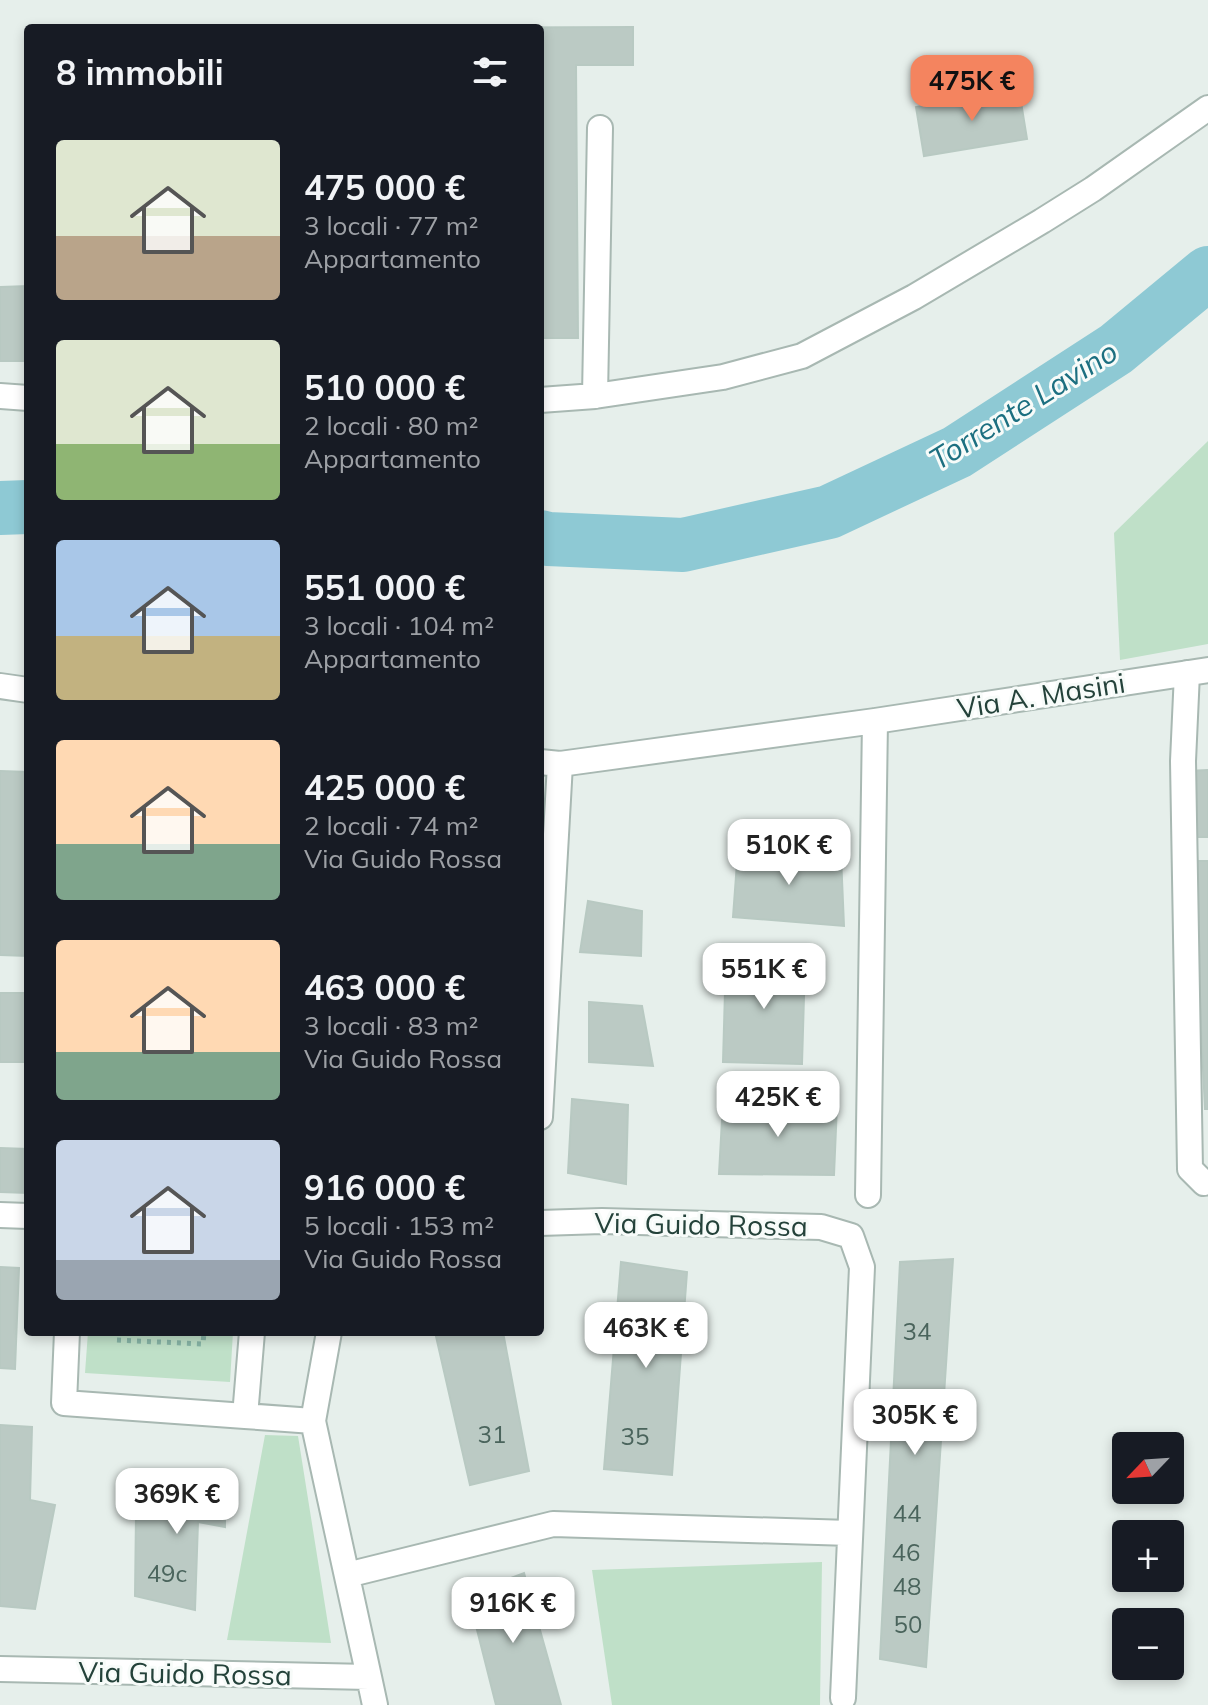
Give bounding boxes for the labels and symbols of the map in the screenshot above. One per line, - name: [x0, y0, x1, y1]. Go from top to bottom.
- pin: 475K €: [907, 55, 1037, 123]
- water label: Torrente Lavino: [922, 332, 1124, 478]
- street label: Via A. Masini: [955, 664, 1127, 726]
- pin: 510K €: [724, 819, 854, 887]
- pin: 551K €: [699, 943, 829, 1011]
- pin: 425K €: [713, 1071, 843, 1139]
- street label: Via Guido Rossa: [594, 1205, 808, 1243]
- pin: 463K €: [581, 1302, 711, 1370]
- house number: 34: [903, 1316, 931, 1346]
- pin: 305K €: [850, 1389, 980, 1457]
- house number: 31: [478, 1419, 506, 1449]
- house number: 35: [621, 1421, 649, 1451]
- north arrow: [1112, 1432, 1184, 1504]
- pin: 369K €: [112, 1468, 242, 1536]
- house number: 44: [893, 1498, 921, 1528]
- house number: 46: [892, 1537, 920, 1567]
- house number: 49c: [147, 1558, 187, 1588]
- house number: 48: [893, 1571, 921, 1601]
- pin: 916K €: [448, 1577, 578, 1645]
- house number: 50: [894, 1609, 922, 1639]
- street label: Via Guido Rossa: [78, 1654, 292, 1692]

